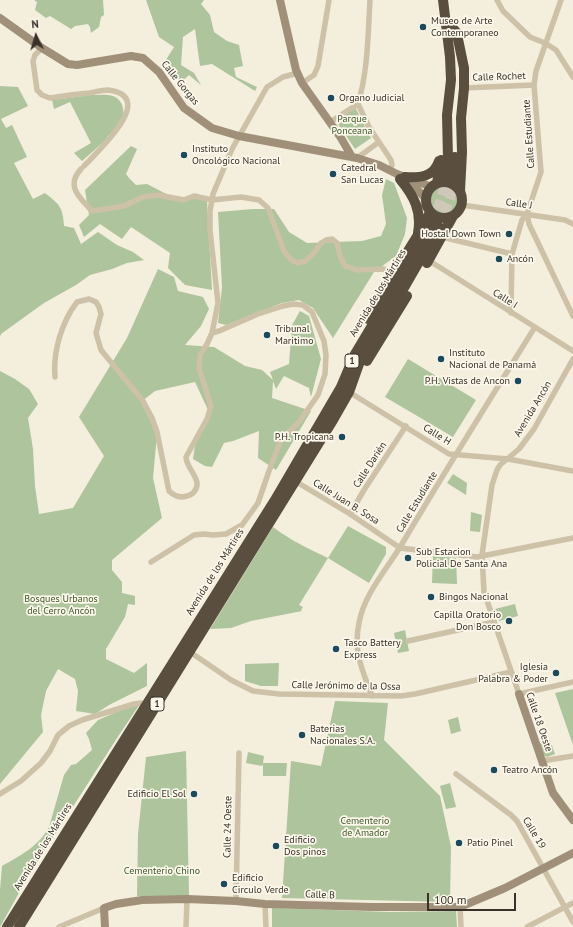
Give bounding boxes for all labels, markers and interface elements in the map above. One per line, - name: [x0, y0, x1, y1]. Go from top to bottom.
- place label: Museo de Arte Contemporaneo: [431, 15, 499, 38]
- north arrow: [16, 16, 56, 56]
- text: N: [31, 17, 39, 31]
- marker: Museo de Arte Contemporaneo: [418, 22, 428, 32]
- street label: Calle Gorgas: [158, 58, 202, 108]
- street label: Calle Rochet: [472, 70, 526, 84]
- place label: Organo Judicial: [339, 92, 404, 104]
- marker: Organo Judicial: [326, 93, 336, 103]
- street label: Calle Estudiante: [521, 99, 537, 169]
- park label: Parque Ponceana: [332, 113, 372, 136]
- place label: Instituto Oncológico Nacional: [192, 143, 280, 166]
- marker: Instituto Oncológico Nacional: [179, 150, 189, 160]
- place label: Catedral San Lucas: [341, 162, 383, 186]
- marker: Catedral San Lucas: [328, 169, 338, 179]
- street label: Calle J: [505, 196, 533, 212]
- place label: Hostal Down Town: [421, 228, 501, 240]
- marker: Hostal Down Town: [504, 229, 514, 239]
- street label: Avenida de los Mártires: [347, 247, 409, 339]
- place label: Ancón: [507, 253, 533, 265]
- marker: Ancón: [494, 254, 504, 264]
- street label: Calle I: [490, 287, 520, 311]
- place label: Tribunal Maritimo: [275, 323, 313, 346]
- marker: Tribunal Maritimo: [262, 330, 272, 340]
- place label: Instituto Nacional de Panamá: [449, 347, 536, 370]
- road number: 1: [345, 354, 359, 368]
- marker: Instituto Nacional de Panamá: [436, 354, 446, 364]
- place label: P.H. Vistas de Ancon: [425, 375, 510, 387]
- marker: P.H. Vistas de Ancon: [513, 376, 523, 386]
- street label: Avenida Ancón: [512, 379, 554, 439]
- street label: Calle H: [421, 422, 453, 448]
- place label: P.H. Tropicana: [275, 431, 334, 443]
- marker: P.H. Tropicana: [337, 432, 347, 442]
- street label: Calle Darién: [351, 440, 389, 490]
- street label: Calle Estudiante: [394, 469, 440, 535]
- street label: Calle Juan B. Sosa: [311, 477, 381, 527]
- street label: Avenida de los Mártires: [183, 526, 247, 618]
- place label: Sub Estacion Policial De Santa Ana: [416, 546, 507, 570]
- marker: Sub Estacion Policial De Santa Ana: [403, 553, 413, 563]
- place label: Bingos Nacional: [439, 591, 508, 603]
- marker: Bingos Nacional: [426, 592, 436, 602]
- park label: Bosques Urbanos del Cerro Ancón: [24, 593, 98, 616]
- place label: Capilla Oratorio Don Bosco: [434, 609, 501, 632]
- marker: Capilla Oratorio Don Bosco: [504, 616, 514, 626]
- place label: Tasco Battery Express: [344, 637, 401, 660]
- marker: Tasco Battery Express: [331, 644, 341, 654]
- place label: Iglesia Palabra & Poder: [478, 661, 548, 684]
- marker: Iglesia Palabra & Poder: [551, 668, 561, 678]
- street label: Calle Jerónimo de la Ossa: [291, 679, 401, 693]
- street label: Calle 18 Oeste: [523, 691, 555, 753]
- road number: 1: [150, 697, 164, 711]
- place label: Baterias Nacionales S.A.: [310, 723, 375, 746]
- marker: Baterias Nacionales S.A.: [297, 730, 307, 740]
- place label: Teatro Ancón: [502, 764, 558, 776]
- marker: Teatro Ancón: [489, 765, 499, 775]
- place label: Edificio El Sol: [127, 788, 186, 800]
- marker: Edificio El Sol: [189, 789, 199, 799]
- street label: Calle 24 Oeste: [221, 796, 235, 858]
- street label: Avenida de los Mártires: [11, 801, 75, 893]
- park label: Cementerio de Amador: [341, 815, 389, 838]
- street label: Calle 19: [520, 815, 548, 851]
- place label: Edificio Dos pinos: [284, 834, 326, 858]
- place label: Patio Pinel: [467, 837, 513, 849]
- marker: Patio Pinel: [454, 838, 464, 848]
- marker: Edificio Dos pinos: [271, 841, 281, 851]
- park label: Cementerio Chino: [124, 865, 200, 877]
- place label: Edificio Circulo Verde: [232, 872, 289, 896]
- marker: Edificio Circulo Verde: [219, 879, 229, 889]
- scale bar: [429, 885, 518, 911]
- street label: Calle B: [305, 888, 335, 902]
- text: 100 m: [434, 892, 467, 907]

